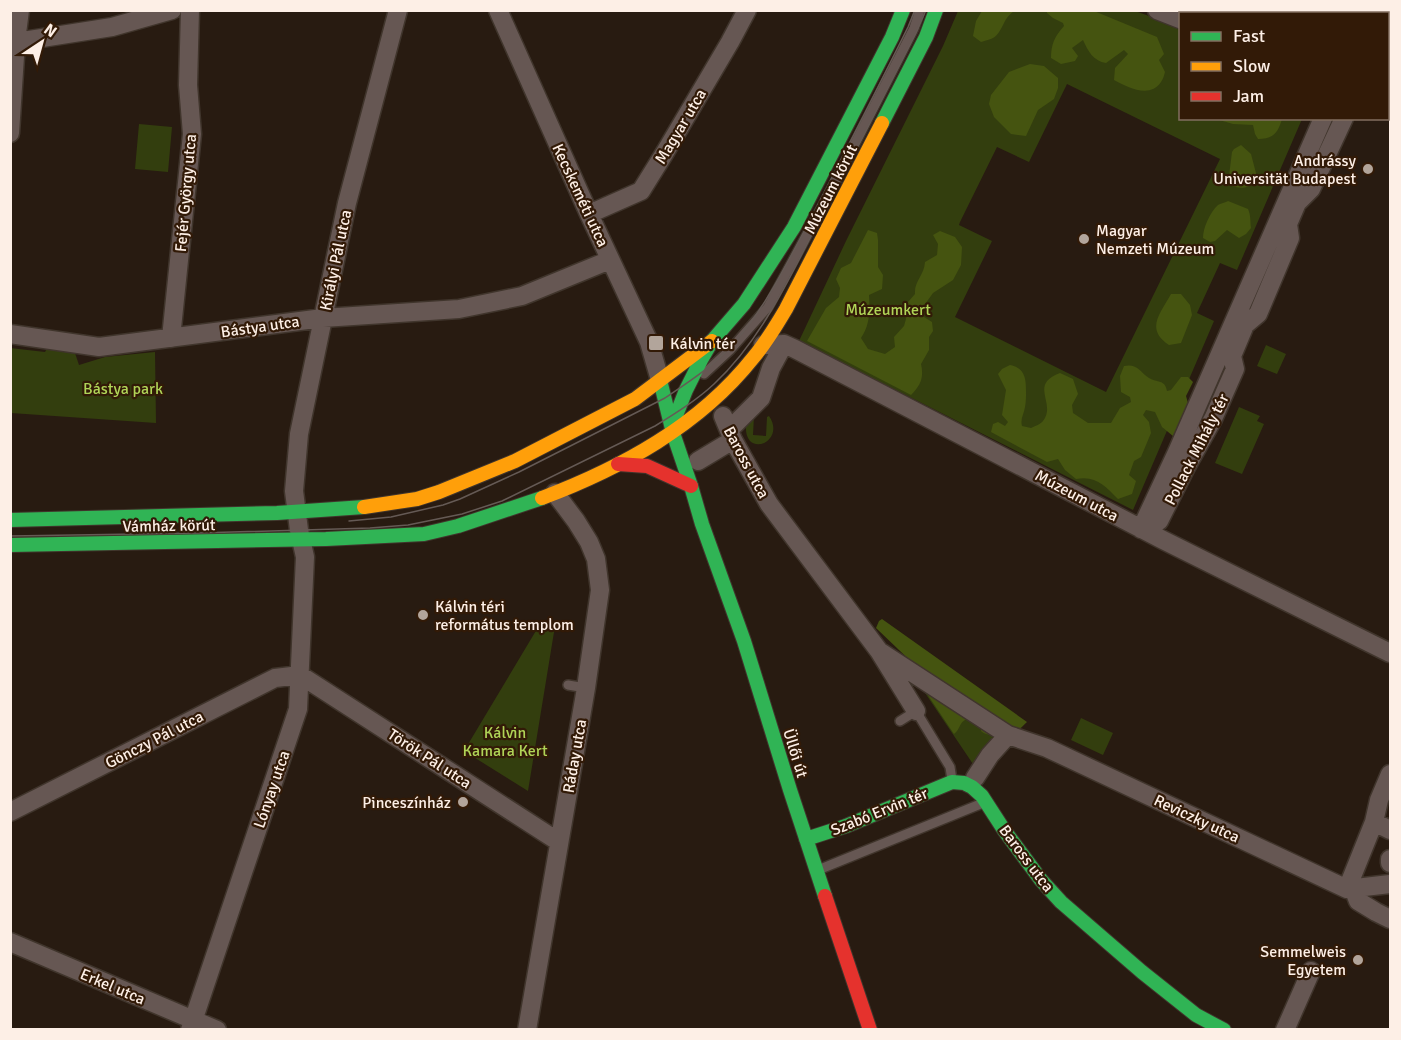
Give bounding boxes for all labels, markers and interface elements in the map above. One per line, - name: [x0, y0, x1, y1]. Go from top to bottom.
- north arrow: [12, 12, 72, 72]
- legend: [1179, 12, 1389, 120]
- text: N: [40, 19, 61, 42]
- text: Fast: [1233, 25, 1265, 47]
- text: Slow: [1233, 55, 1270, 77]
- street label: Magyar utca: [651, 85, 711, 168]
- text: Jam: [1233, 85, 1264, 107]
- street label: Fejér György utca: [171, 133, 201, 253]
- street label: Kecskeméti utca: [547, 141, 613, 250]
- street label: Múzeum körút: [800, 141, 862, 238]
- place label: Andrássy Universität Budapest: [1213, 151, 1357, 189]
- marker: Andrássy Universität Budapest: [1361, 162, 1375, 176]
- street label: Királyi Pál utca: [316, 208, 356, 313]
- place label: Magyar Nemzeti Múzeum: [1096, 221, 1214, 259]
- marker: Magyar Nemzeti Múzeum: [1077, 232, 1091, 246]
- park label: Múzeumkert: [845, 300, 931, 320]
- street label: Bástya utca: [220, 312, 301, 342]
- marker: Kálvin tér: [647, 334, 665, 352]
- place label: Kálvin tér: [670, 334, 735, 354]
- park label: Bástya park: [83, 379, 163, 399]
- street label: Pollack Mihály tér: [1160, 390, 1234, 508]
- street label: Baross utca: [719, 423, 774, 502]
- street label: Múzeum utca: [1031, 466, 1122, 526]
- street label: Vámház körút: [122, 515, 216, 537]
- place label: Kálvin téri református templom: [435, 597, 574, 635]
- marker: Kálvin téri református templom: [416, 608, 430, 622]
- street label: Gönczy Pál utca: [102, 706, 207, 773]
- street label: Ráday utca: [559, 718, 591, 795]
- park label: Kálvin Kamara Kert: [462, 723, 548, 761]
- street label: Török Pál utca: [384, 724, 475, 793]
- street label: Üllői út: [778, 726, 812, 781]
- street label: Lónyay utca: [249, 748, 295, 831]
- street label: Szabó Ervin tér: [828, 783, 931, 840]
- street label: Reviczky utca: [1151, 790, 1243, 847]
- place label: Pinceszínház: [362, 793, 451, 813]
- marker: Pinceszínház: [456, 795, 470, 809]
- street label: Baross utca: [994, 821, 1058, 896]
- place label: Semmelweis Egyetem: [1260, 942, 1346, 980]
- marker: Semmelweis Egyetem: [1351, 953, 1365, 967]
- street label: Erkel utca: [77, 964, 148, 1010]

